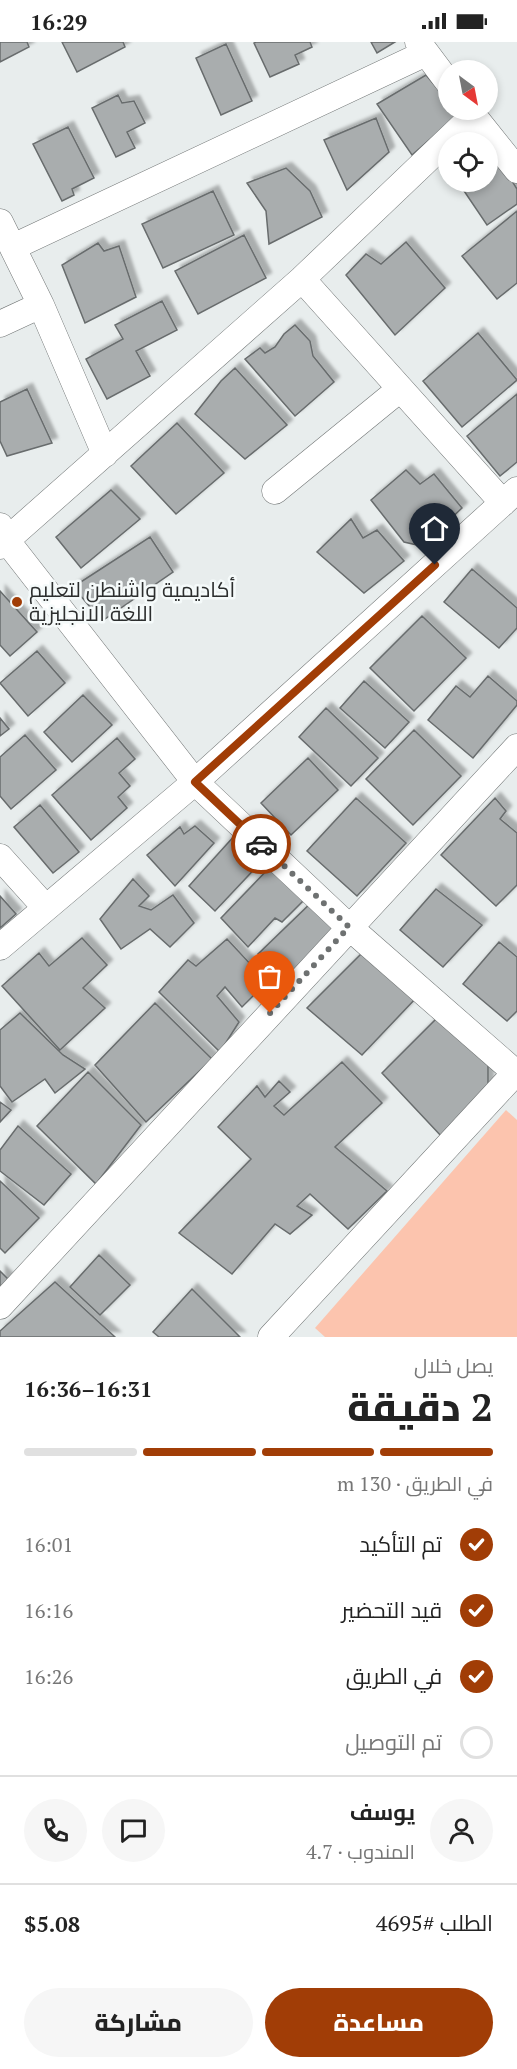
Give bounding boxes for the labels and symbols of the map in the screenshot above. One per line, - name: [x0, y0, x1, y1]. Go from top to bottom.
- north arrow: [438, 60, 498, 120]
- pin: [409, 503, 460, 565]
- place label: أكاديمية واشنطن لتعليم اللغة الانجليزية: [29, 575, 235, 627]
- marker: أكاديمية واشنطن لتعليم اللغة الانجليزية: [10, 595, 24, 609]
- courier: [231, 814, 291, 874]
- pin: [244, 951, 295, 1013]

